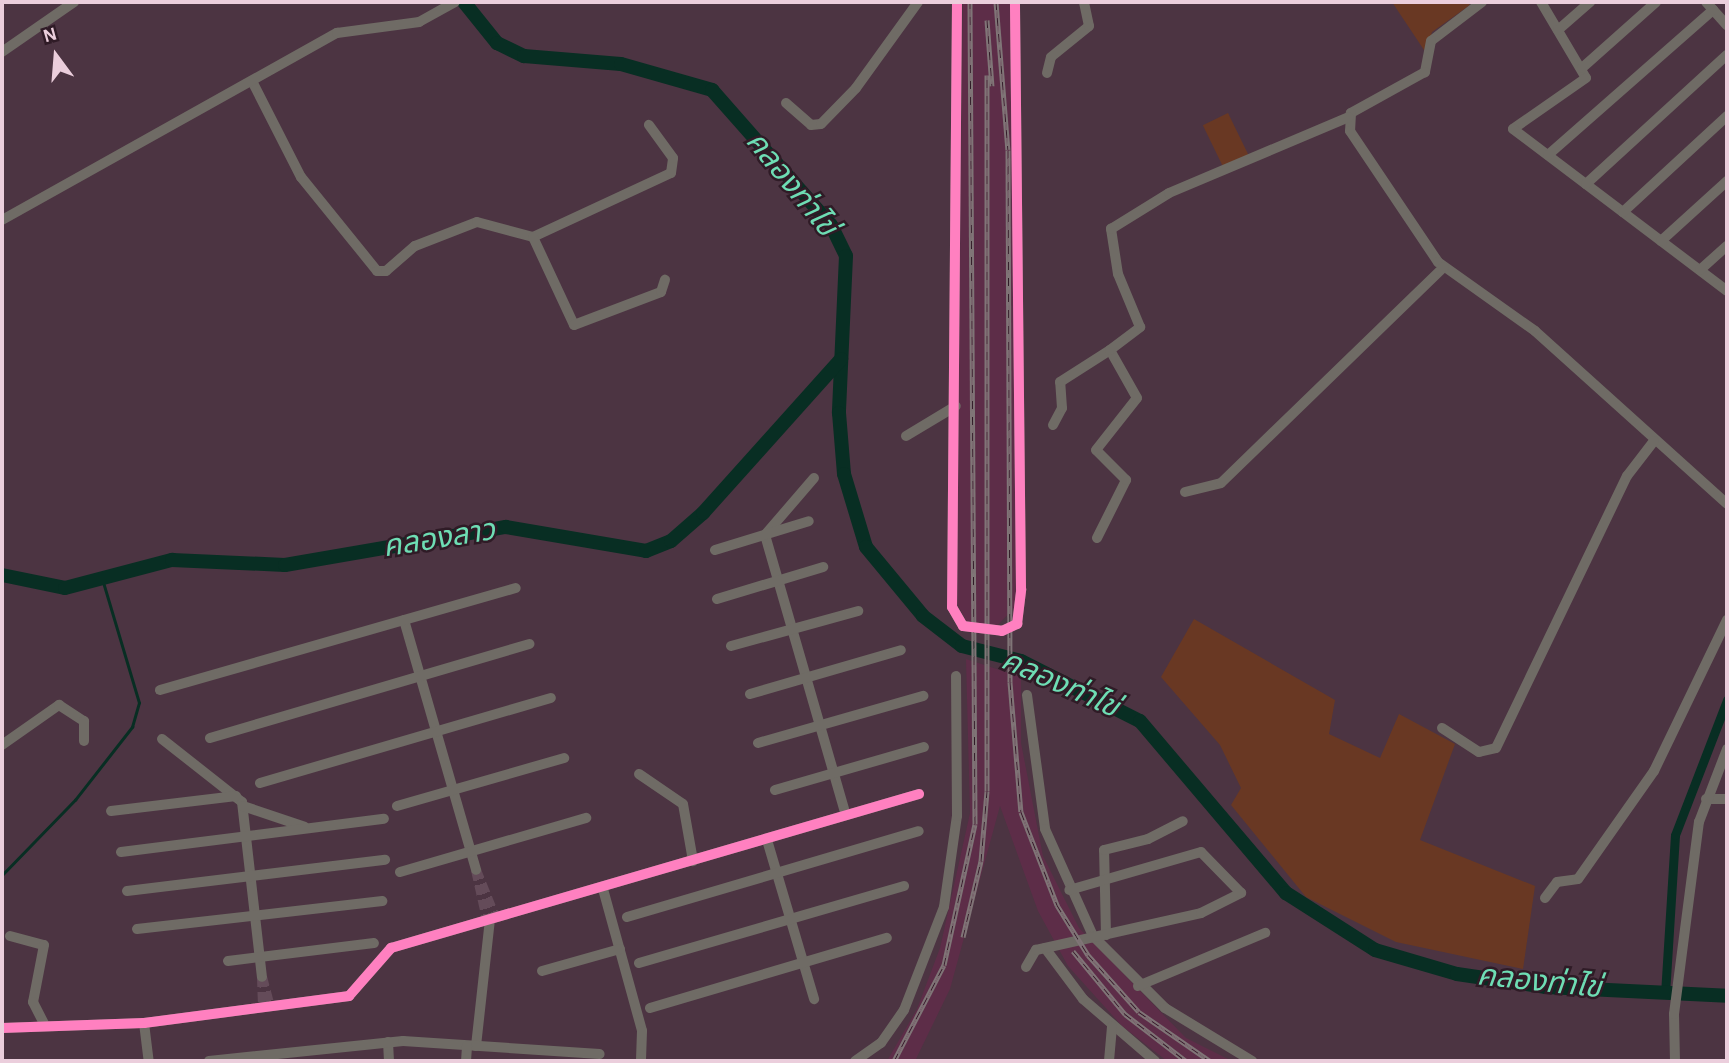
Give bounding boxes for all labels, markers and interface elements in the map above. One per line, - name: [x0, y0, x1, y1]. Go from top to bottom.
- north arrow: [21, 21, 91, 91]
- text: N: [41, 24, 59, 46]
- water label: คลองท่าไข่: [738, 124, 844, 244]
- water label: คลองลาว: [380, 512, 498, 566]
- water label: คลองท่าไข่: [996, 642, 1124, 726]
- water label: คลองท่าไข่: [1475, 958, 1603, 1006]

